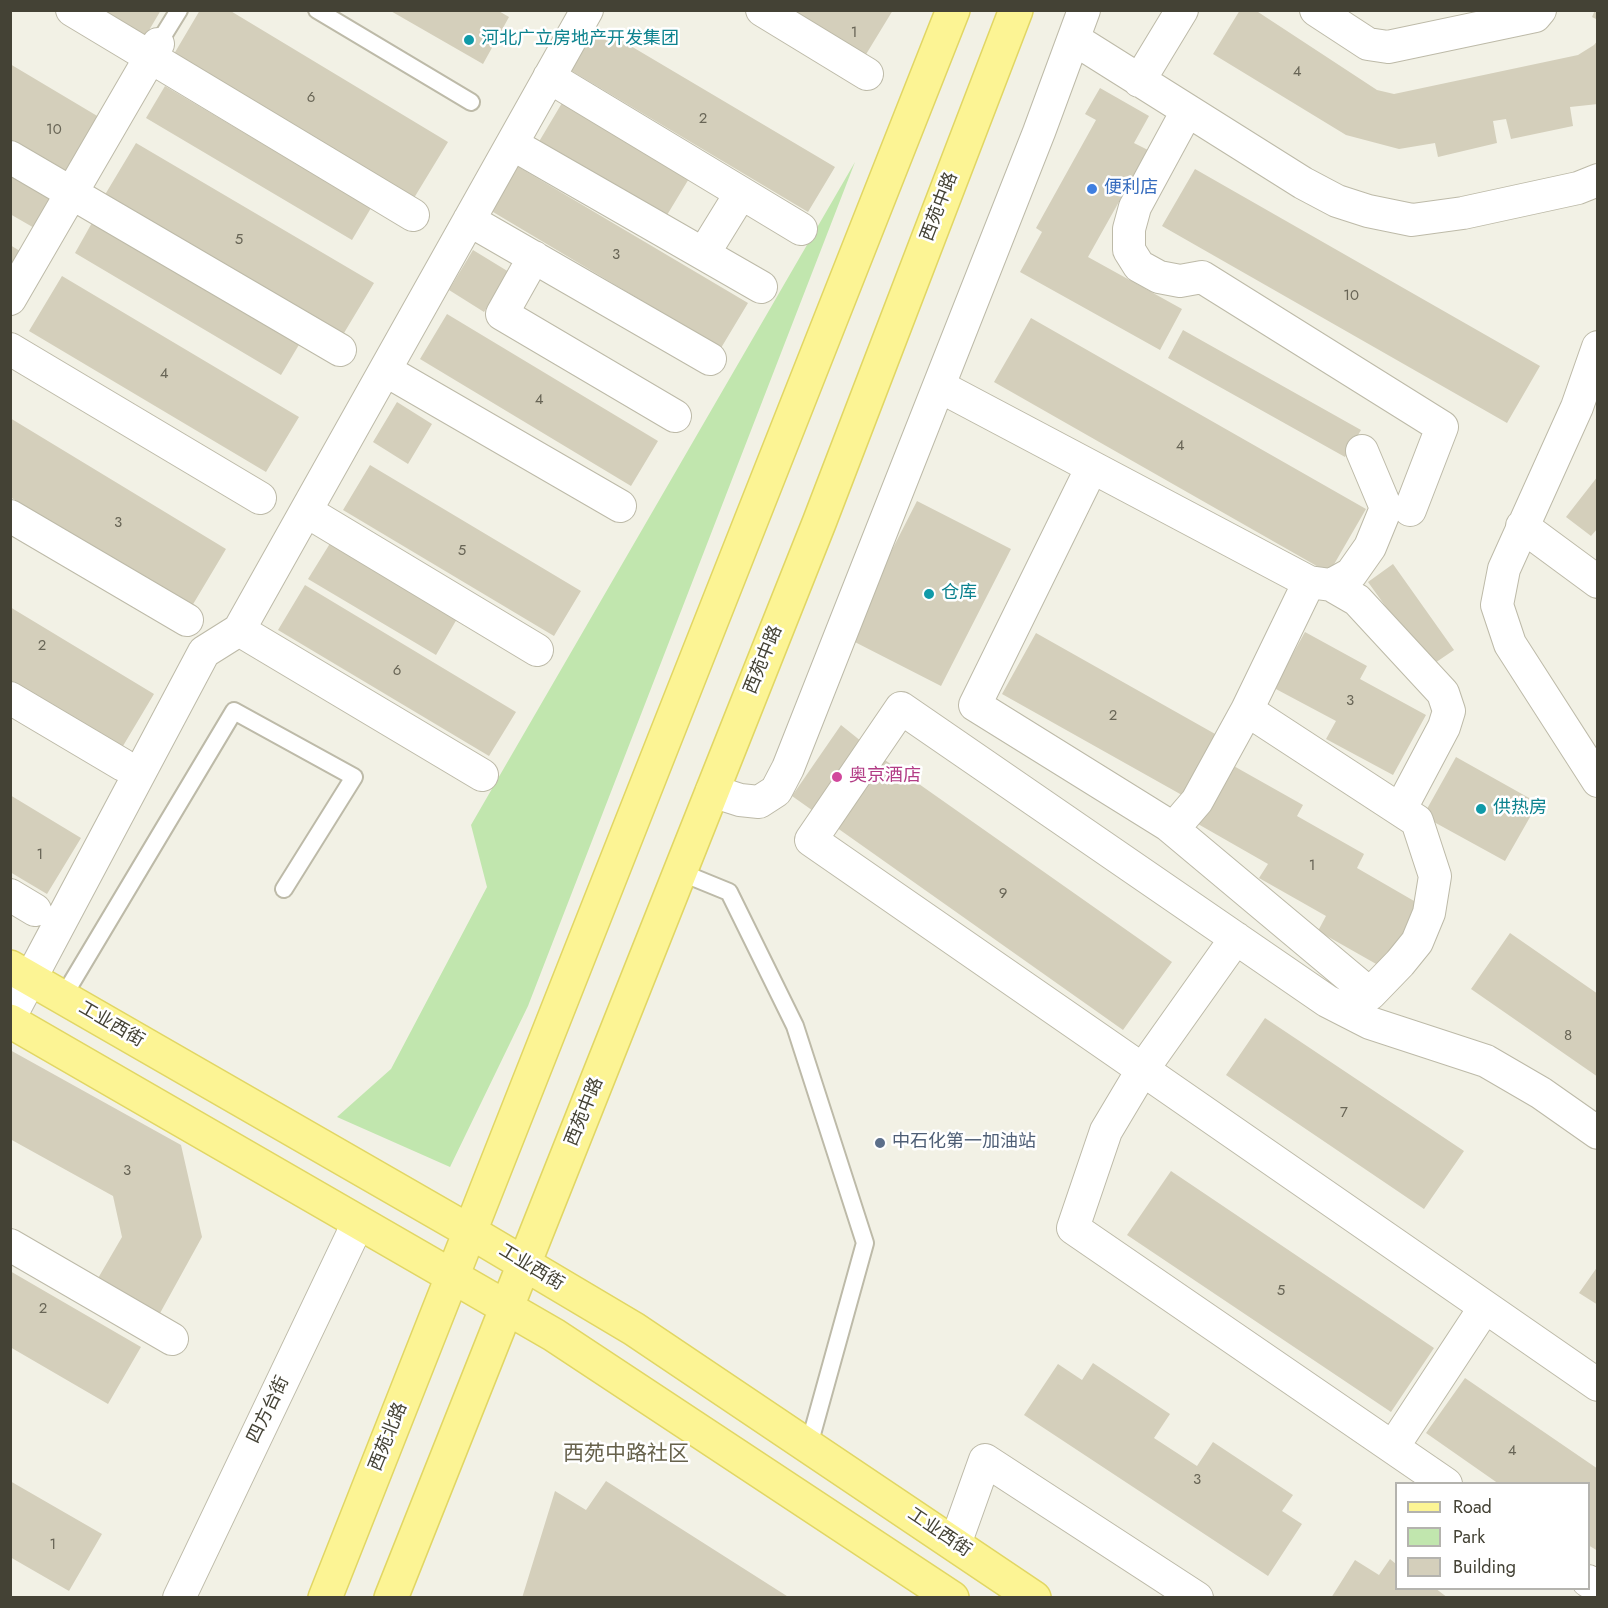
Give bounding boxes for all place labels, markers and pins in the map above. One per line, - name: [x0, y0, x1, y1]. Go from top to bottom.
- place label: 河北广立房地产开发集团: [481, 29, 679, 51]
- marker: 河北广立房地产开发集团: [462, 33, 476, 47]
- place label: 便利店: [1104, 178, 1158, 200]
- marker: 便利店: [1085, 182, 1099, 196]
- place label: 仓库: [941, 583, 977, 605]
- marker: 仓库: [922, 587, 936, 601]
- place label: 奥京酒店: [849, 766, 921, 788]
- marker: 奥京酒店: [830, 770, 844, 784]
- place label: 供热房: [1493, 798, 1547, 820]
- marker: 供热房: [1474, 802, 1488, 816]
- place label: 中石化第一加油站: [892, 1132, 1036, 1154]
- marker: 中石化第一加油站: [873, 1136, 887, 1150]

